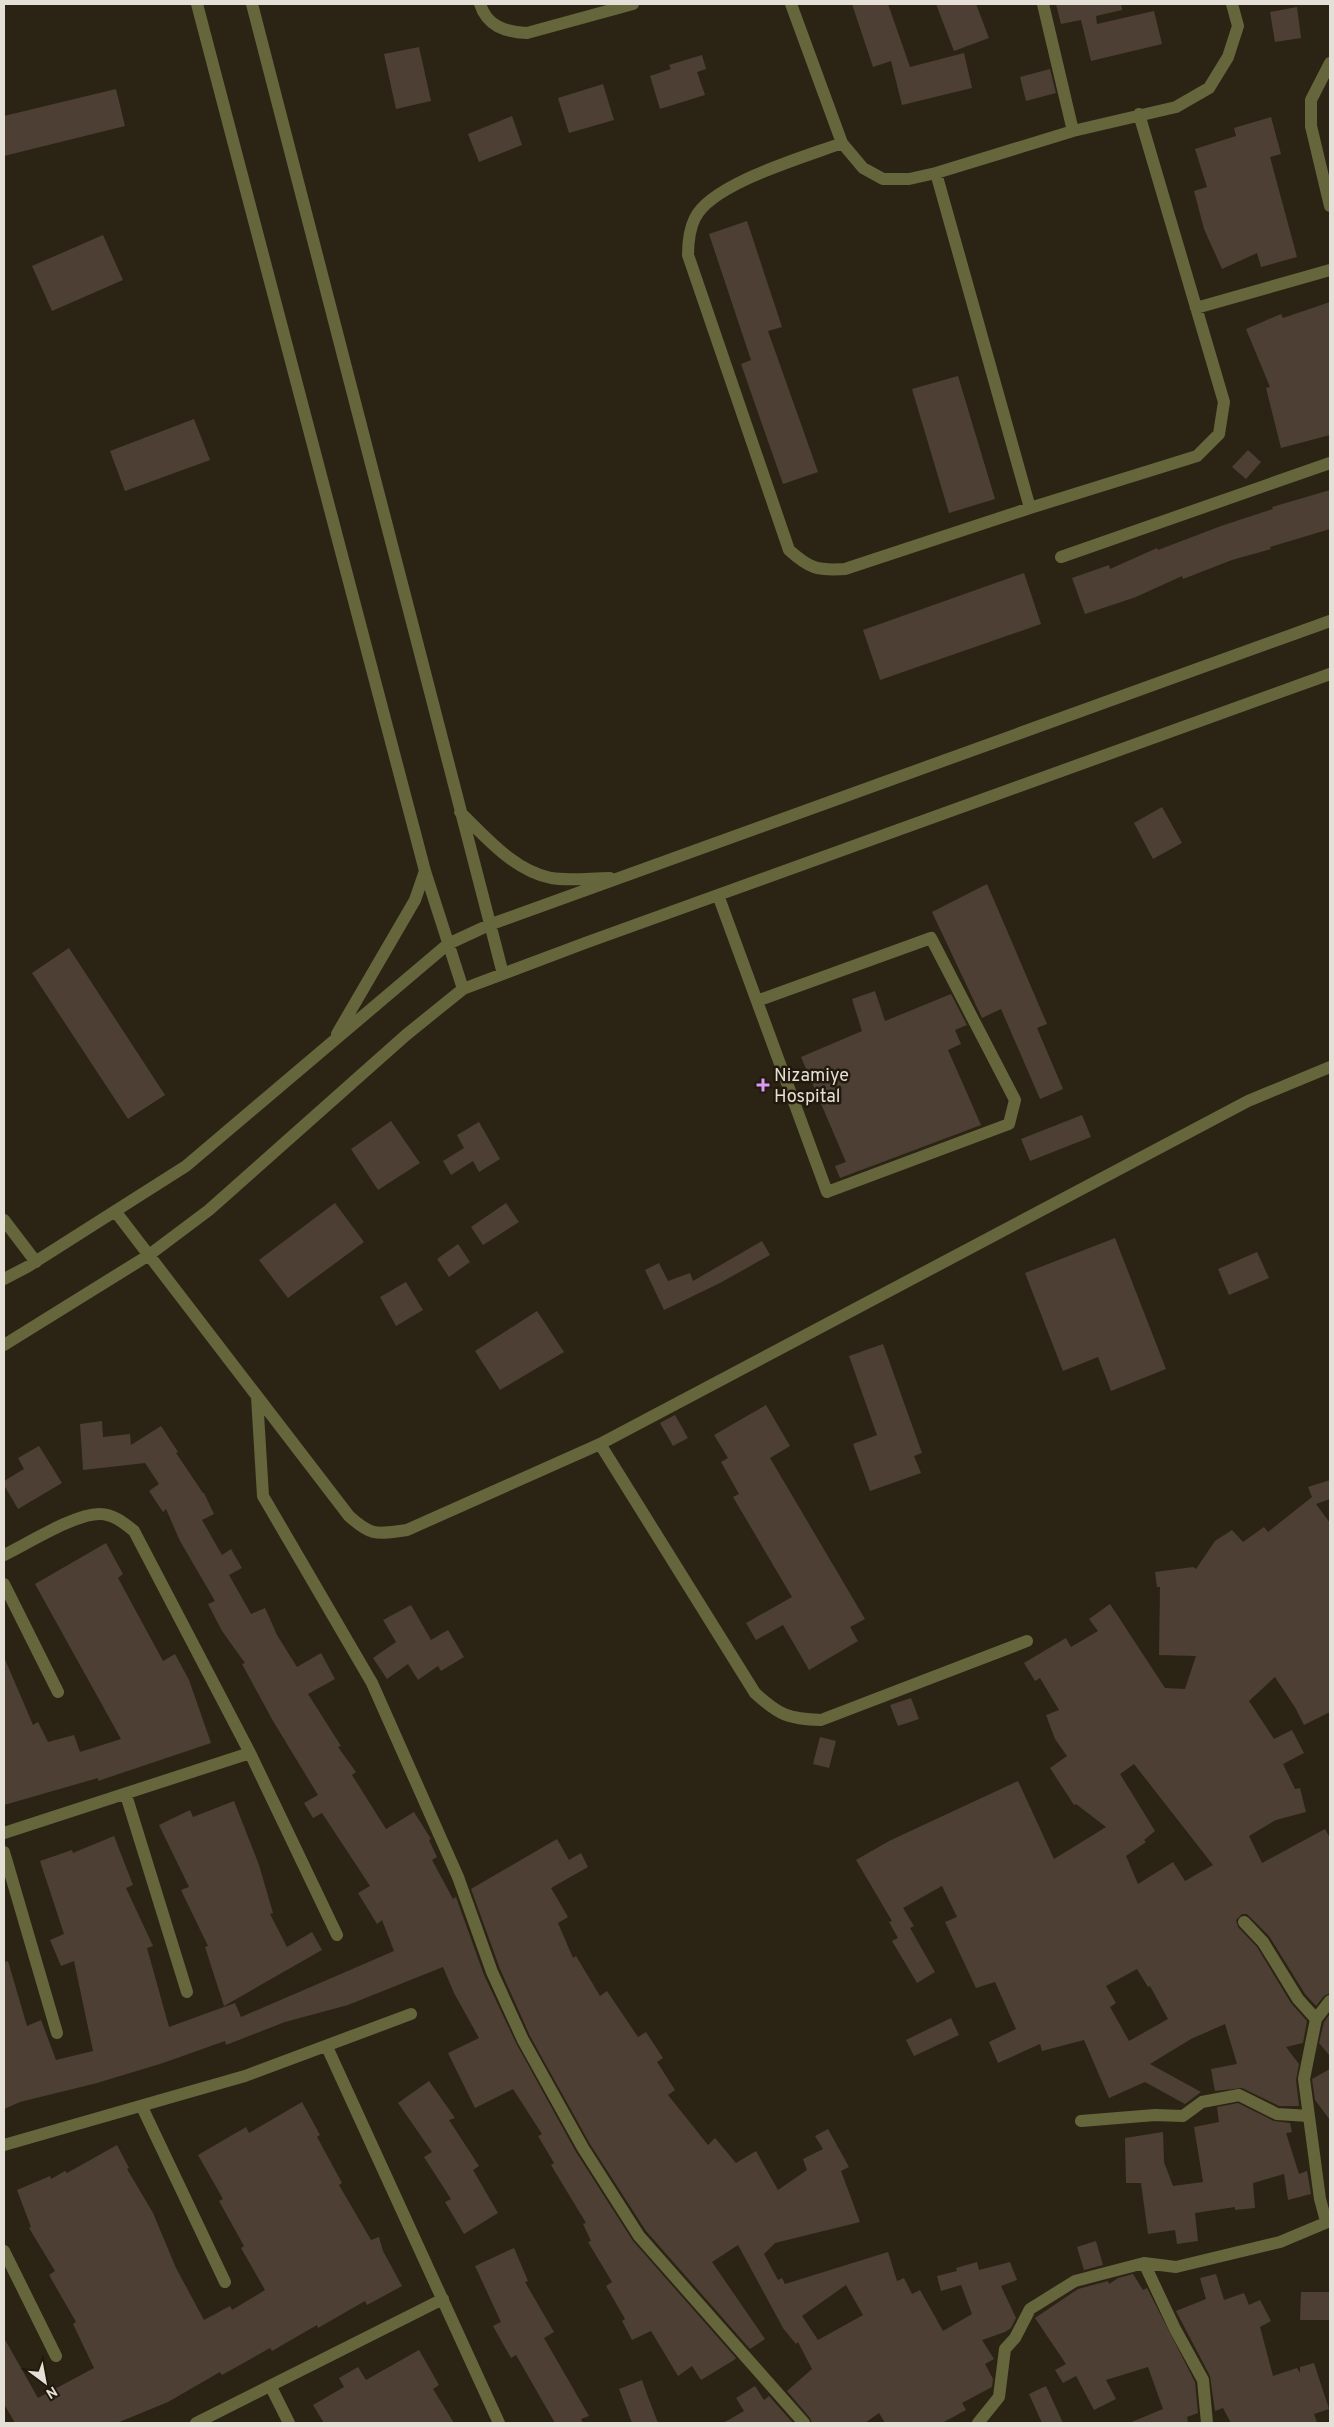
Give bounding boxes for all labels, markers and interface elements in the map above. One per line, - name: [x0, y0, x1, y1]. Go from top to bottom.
- place label: Nizamiye Hospital: [774, 1065, 849, 1109]
- marker: Nizamiye Hospital: [756, 1078, 770, 1092]
- north arrow: [20, 2357, 70, 2407]
- text: N: [42, 2382, 60, 2402]

